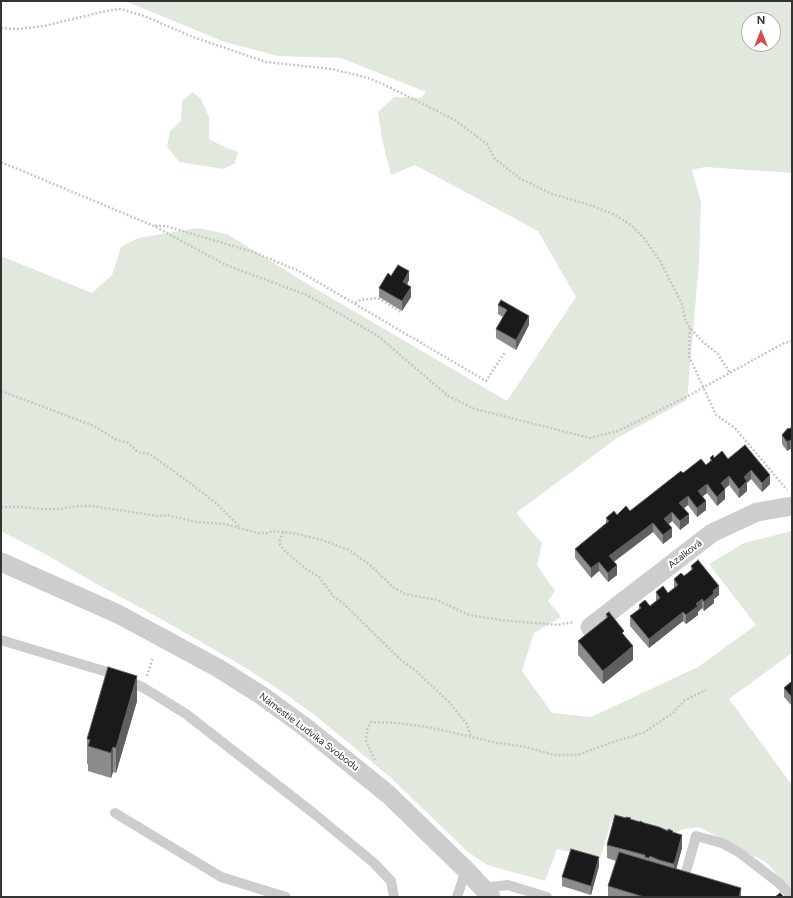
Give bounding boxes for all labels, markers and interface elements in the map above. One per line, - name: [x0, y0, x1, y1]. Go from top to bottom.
- north arrow: [741, 12, 781, 52]
- text: N: [757, 14, 765, 27]
- street label: Azalková: [666, 537, 704, 571]
- street label: Námestie Ludvíka Svobodu: [257, 690, 361, 774]

